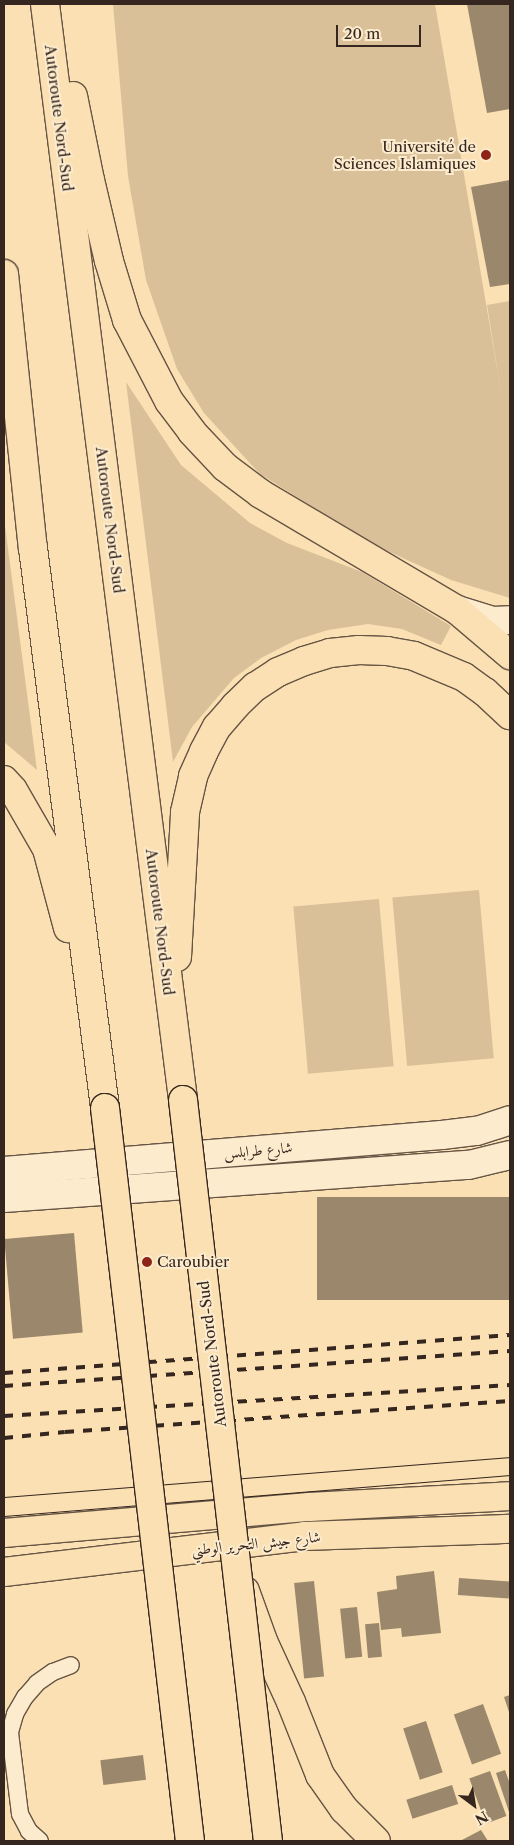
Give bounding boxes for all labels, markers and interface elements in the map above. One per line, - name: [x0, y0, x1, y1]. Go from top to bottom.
- scale bar: [339, 15, 424, 47]
- text: 20 m: [344, 24, 380, 43]
- street label: Autoroute Nord-Sud: [41, 44, 77, 192]
- place label: Université de Sciences Islamiques: [334, 137, 476, 172]
- marker: Université de Sciences Islamiques: [480, 149, 492, 161]
- street label: Autoroute Nord-Sud: [92, 446, 128, 594]
- street label: Autoroute Nord-Sud: [142, 848, 178, 996]
- street label: شارع طرابلس: [223, 1138, 293, 1162]
- place label: Caroubier: [157, 1253, 229, 1271]
- marker: Caroubier: [141, 1256, 153, 1268]
- street label: Autoroute Nord-Sud: [194, 1280, 230, 1428]
- street label: شارع جيش التحرير الوطني: [191, 1527, 321, 1559]
- north arrow: [449, 1780, 499, 1830]
- text: N: [472, 1807, 492, 1829]

